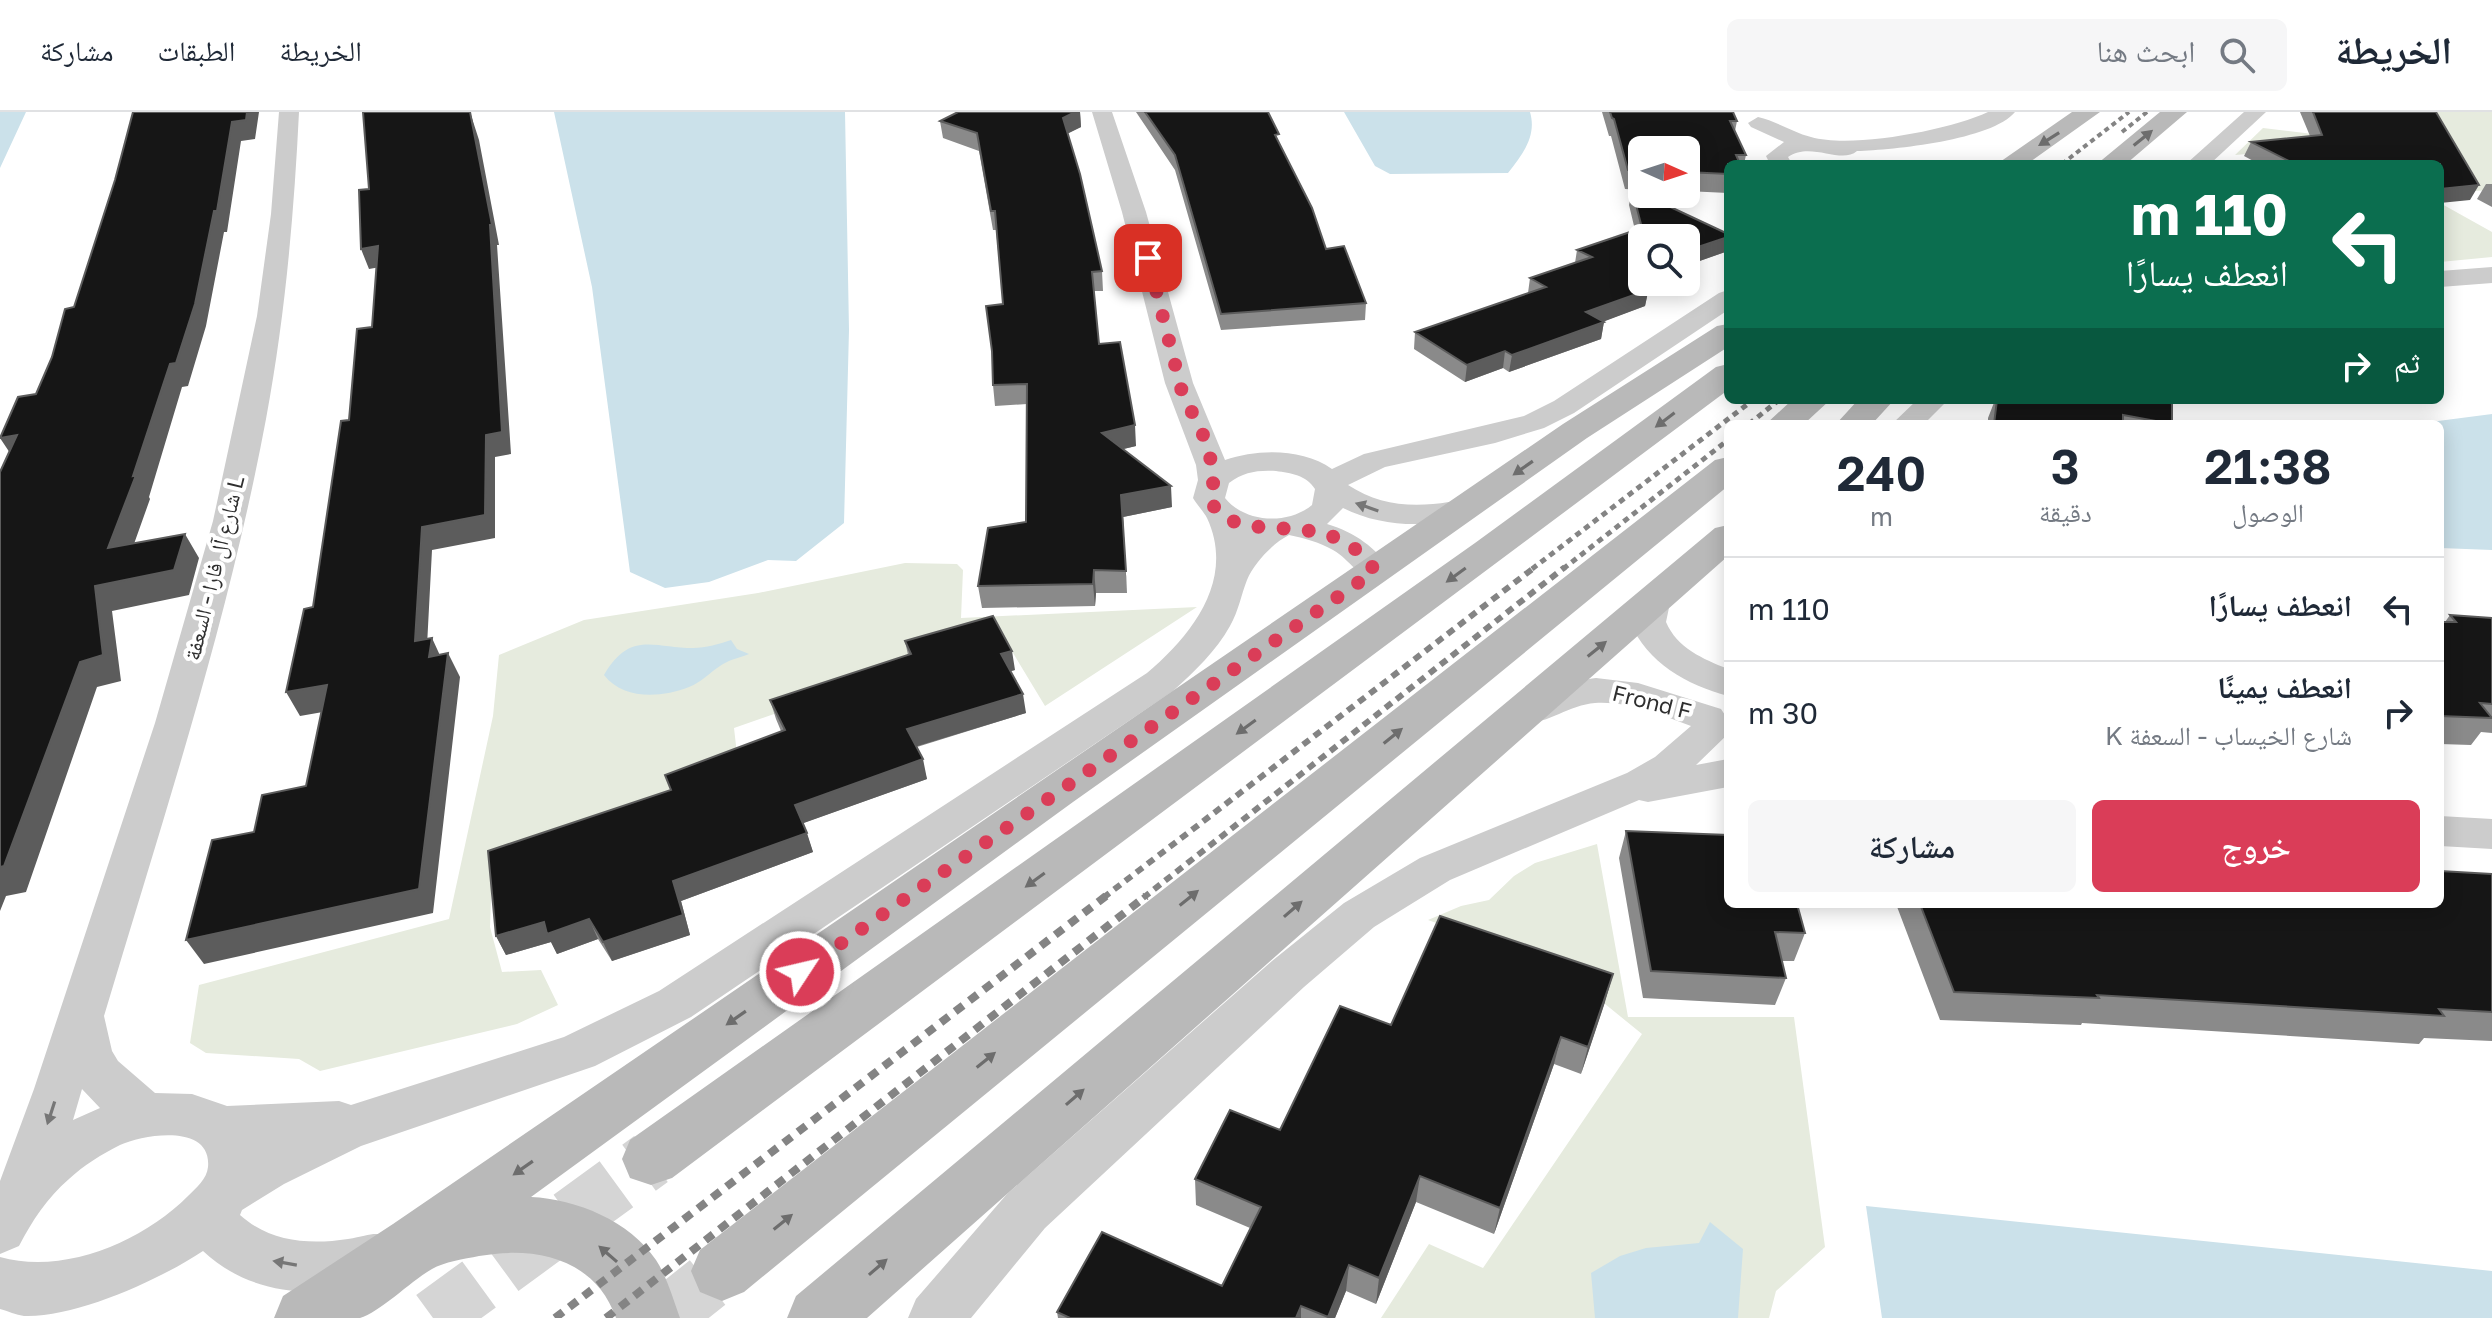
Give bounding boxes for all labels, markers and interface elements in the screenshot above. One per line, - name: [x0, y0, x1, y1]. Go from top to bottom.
- search box: [1727, 19, 2287, 91]
- text: الخريطة: [2335, 27, 2452, 72]
- text: ابحث هنا: [2096, 33, 2195, 69]
- icon: search: [2215, 33, 2259, 77]
- text: مشاركة: [40, 34, 114, 67]
- text: الطبقات: [158, 34, 235, 67]
- text: الخريطة: [279, 34, 362, 67]
- one-way arrow: [2132, 130, 2152, 147]
- one-way arrow: [2038, 131, 2060, 145]
- north arrow: [1628, 136, 1700, 208]
- map controls: [1628, 136, 1700, 296]
- text: 110 m: [2131, 180, 2288, 247]
- icon: left: [2316, 192, 2420, 296]
- pin: [1114, 224, 1182, 292]
- button: search: [1628, 224, 1700, 296]
- icon: arrive: [1126, 236, 1170, 280]
- text: انعطف يسارًا: [2126, 251, 2288, 294]
- icon: right: [2334, 344, 2378, 388]
- text: ثم: [2394, 344, 2420, 380]
- one-way arrow: [1655, 412, 1676, 428]
- text: 3: [2051, 437, 2080, 495]
- text: 21:38: [2204, 437, 2331, 495]
- text: 240: [1837, 444, 1926, 502]
- one-way arrow: [1512, 460, 1533, 475]
- street label: شارع آل فارا - السعفة L: [178, 472, 251, 663]
- text: دقيقة: [2039, 497, 2092, 528]
- text: الوصول: [2232, 497, 2304, 528]
- one-way arrow: [1355, 500, 1379, 512]
- text: m: [1870, 501, 1893, 532]
- one-way arrow: [1446, 567, 1467, 582]
- text: انعطف يسارًا: [2208, 587, 2352, 623]
- icon: left: [2376, 587, 2420, 631]
- text: 110 m: [1748, 591, 1830, 627]
- one-way arrow: [1587, 641, 1607, 658]
- text: انعطف يمينًا: [2217, 669, 2352, 705]
- street label: Frond F: [1610, 679, 1694, 724]
- icon: right: [2376, 691, 2420, 735]
- text: 30 m: [1748, 695, 1818, 731]
- one-way arrow: [1236, 719, 1256, 735]
- text: شارع الخيساب - السعفة K: [2105, 720, 2352, 751]
- one-way arrow: [1383, 728, 1403, 744]
- button: مشاركة: [1748, 800, 2076, 892]
- button: خروج: [2092, 800, 2420, 892]
- one-way arrow: [1025, 872, 1046, 887]
- one-way arrow: [1179, 890, 1199, 907]
- one-way arrow: [1283, 900, 1302, 918]
- position arrow: [758, 930, 842, 1014]
- one-way arrow: [725, 1010, 746, 1025]
- one-way arrow: [976, 1052, 996, 1069]
- one-way arrow: [1065, 1089, 1085, 1106]
- one-way arrow: [44, 1101, 56, 1125]
- one-way arrow: [513, 1160, 534, 1175]
- one-way arrow: [773, 1215, 793, 1231]
- one-way arrow: [598, 1246, 618, 1263]
- one-way arrow: [272, 1257, 297, 1269]
- one-way arrow: [868, 1259, 888, 1276]

